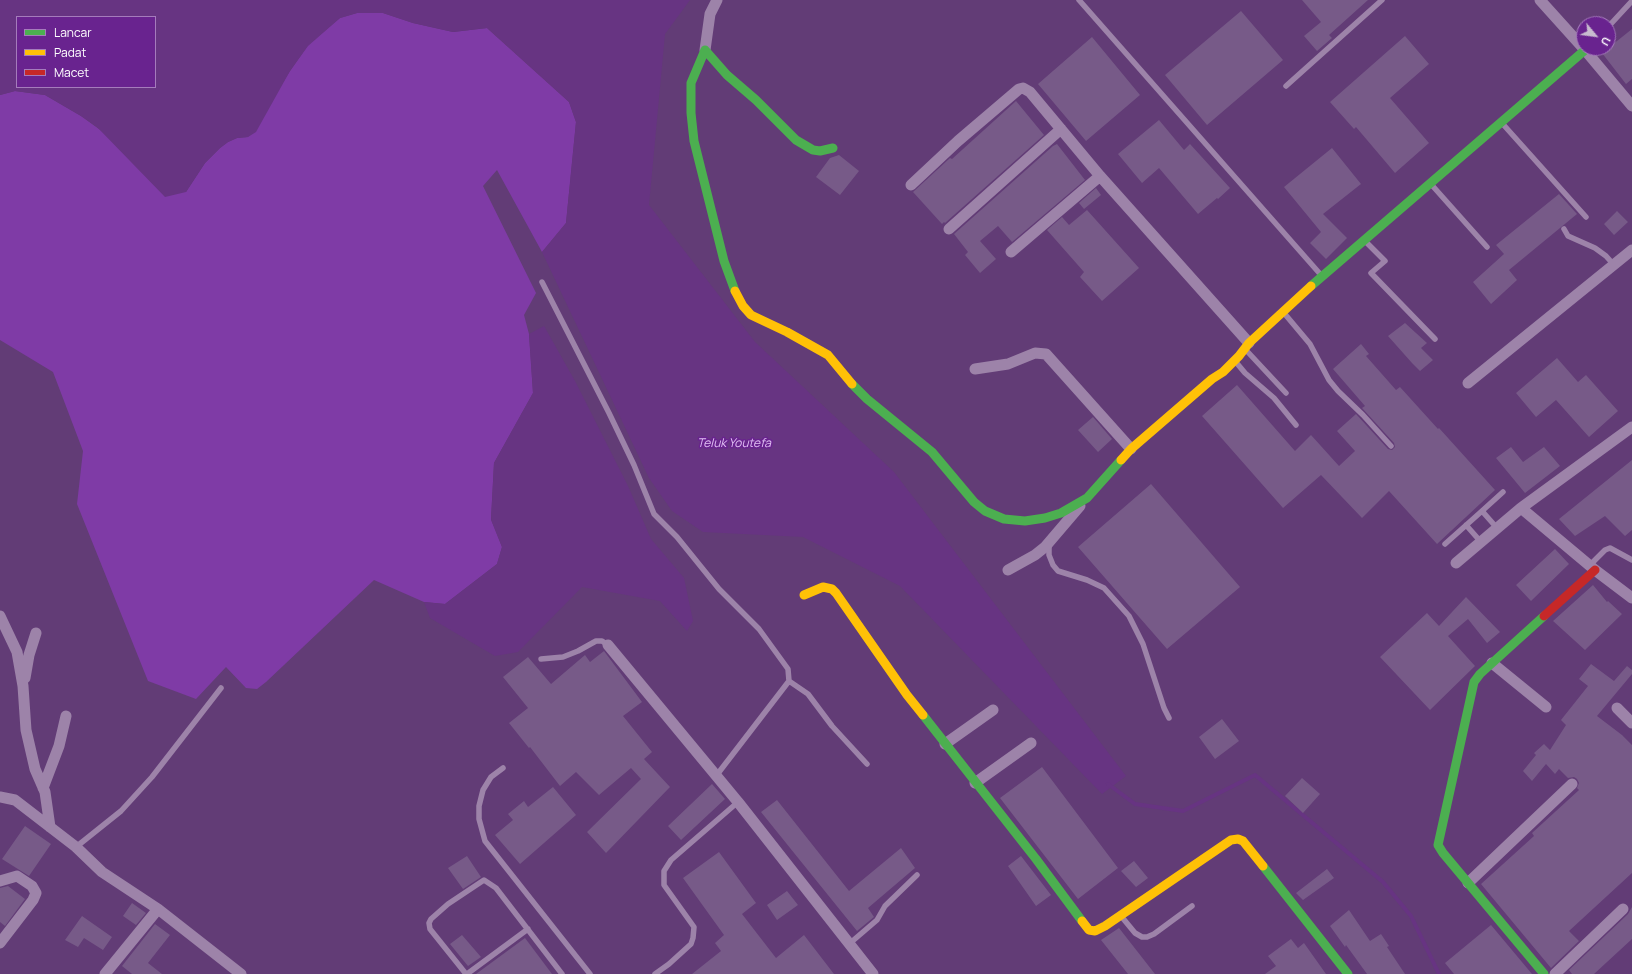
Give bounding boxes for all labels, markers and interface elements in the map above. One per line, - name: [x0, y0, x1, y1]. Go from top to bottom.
- legend: [16, 16, 156, 88]
- north arrow: [1576, 16, 1616, 56]
- text: Lancar: [54, 24, 91, 41]
- text: U: [1598, 34, 1615, 49]
- text: Padat: [54, 44, 86, 61]
- text: Macet: [54, 64, 89, 81]
- water label: Teluk Youtefa: [697, 437, 771, 451]

